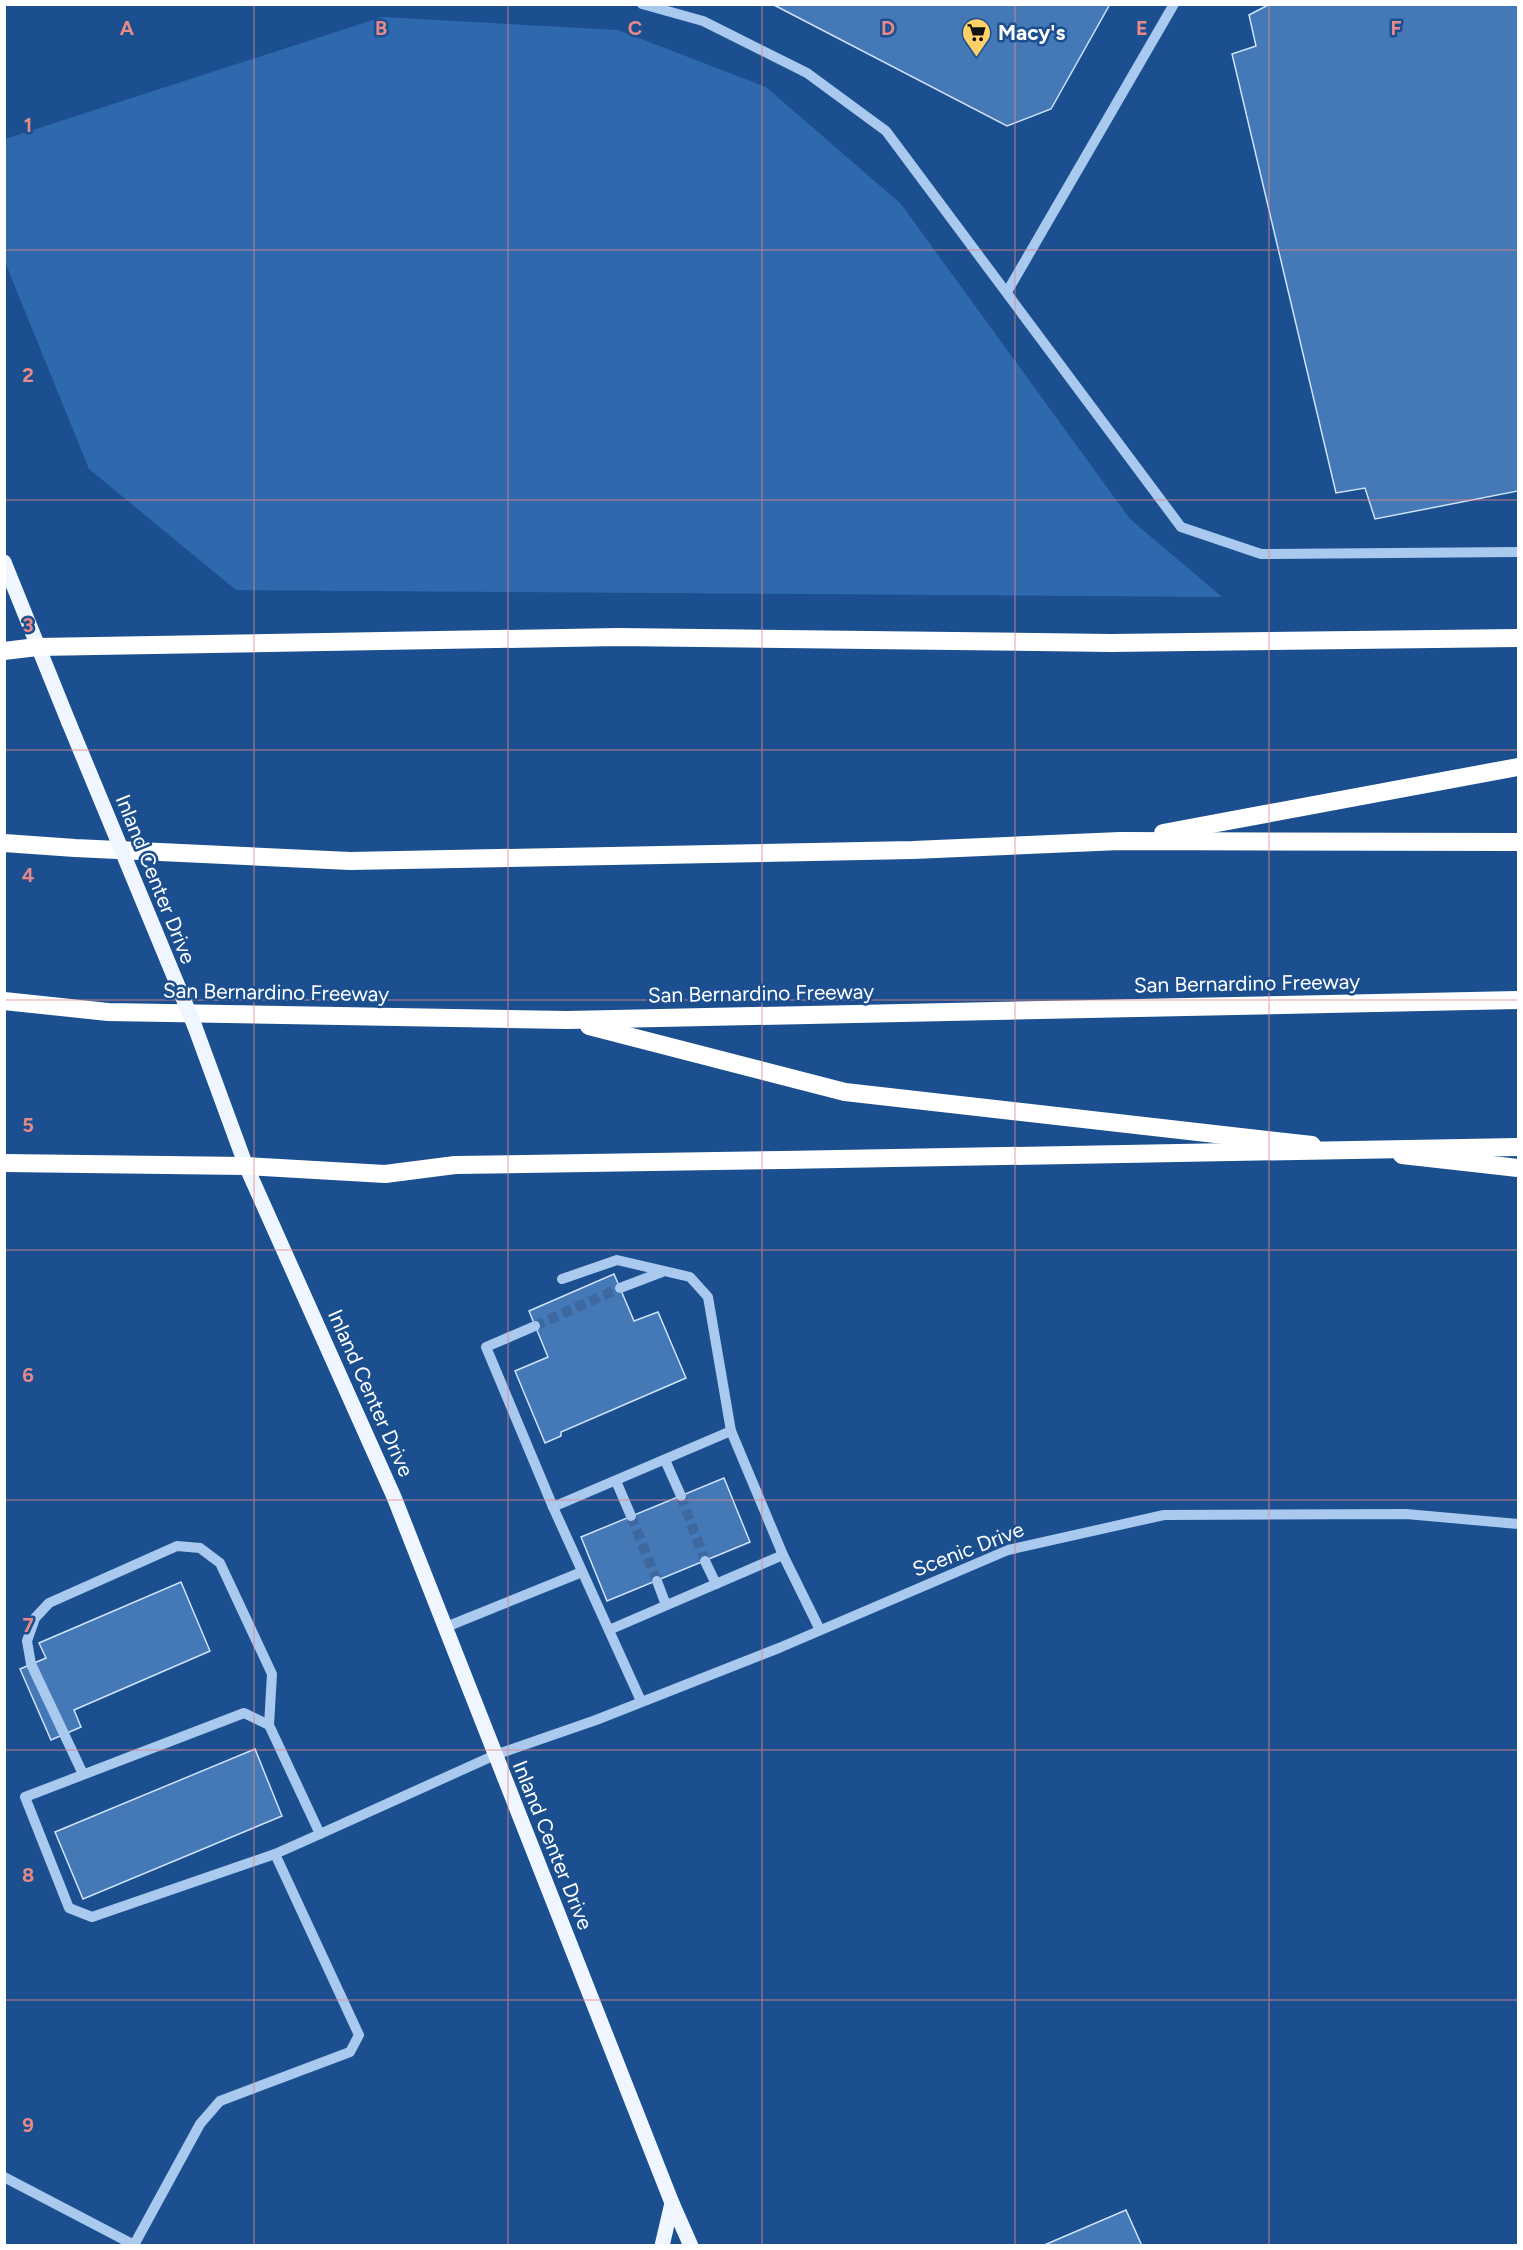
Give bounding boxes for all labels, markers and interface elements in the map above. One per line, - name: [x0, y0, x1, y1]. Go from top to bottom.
- text: A: [120, 16, 135, 40]
- text: B: [375, 16, 387, 40]
- text: C: [628, 16, 642, 40]
- text: D: [881, 16, 895, 40]
- supermarket icon: Macy's: [961, 16, 993, 58]
- text: E: [1136, 16, 1148, 40]
- text: F: [1390, 16, 1402, 40]
- place label: Macy's: [998, 20, 1065, 45]
- text: 1: [24, 113, 32, 137]
- text: 2: [22, 363, 34, 387]
- text: 3: [22, 613, 34, 637]
- street label: Inland Center Drive: [111, 791, 201, 967]
- text: 4: [22, 863, 35, 887]
- street label: San Bernardino Freeway: [1134, 969, 1360, 997]
- street label: San Bernardino Freeway: [163, 978, 389, 1006]
- street label: San Bernardino Freeway: [648, 979, 874, 1007]
- text: 5: [22, 1113, 34, 1137]
- street label: Inland Center Drive: [323, 1305, 419, 1481]
- text: 6: [22, 1363, 34, 1387]
- street label: Scenic Drive: [909, 1516, 1027, 1582]
- text: 7: [22, 1613, 34, 1637]
- street label: Inland Center Drive: [508, 1757, 598, 1933]
- text: 8: [22, 1863, 34, 1887]
- text: 9: [22, 2113, 34, 2137]

